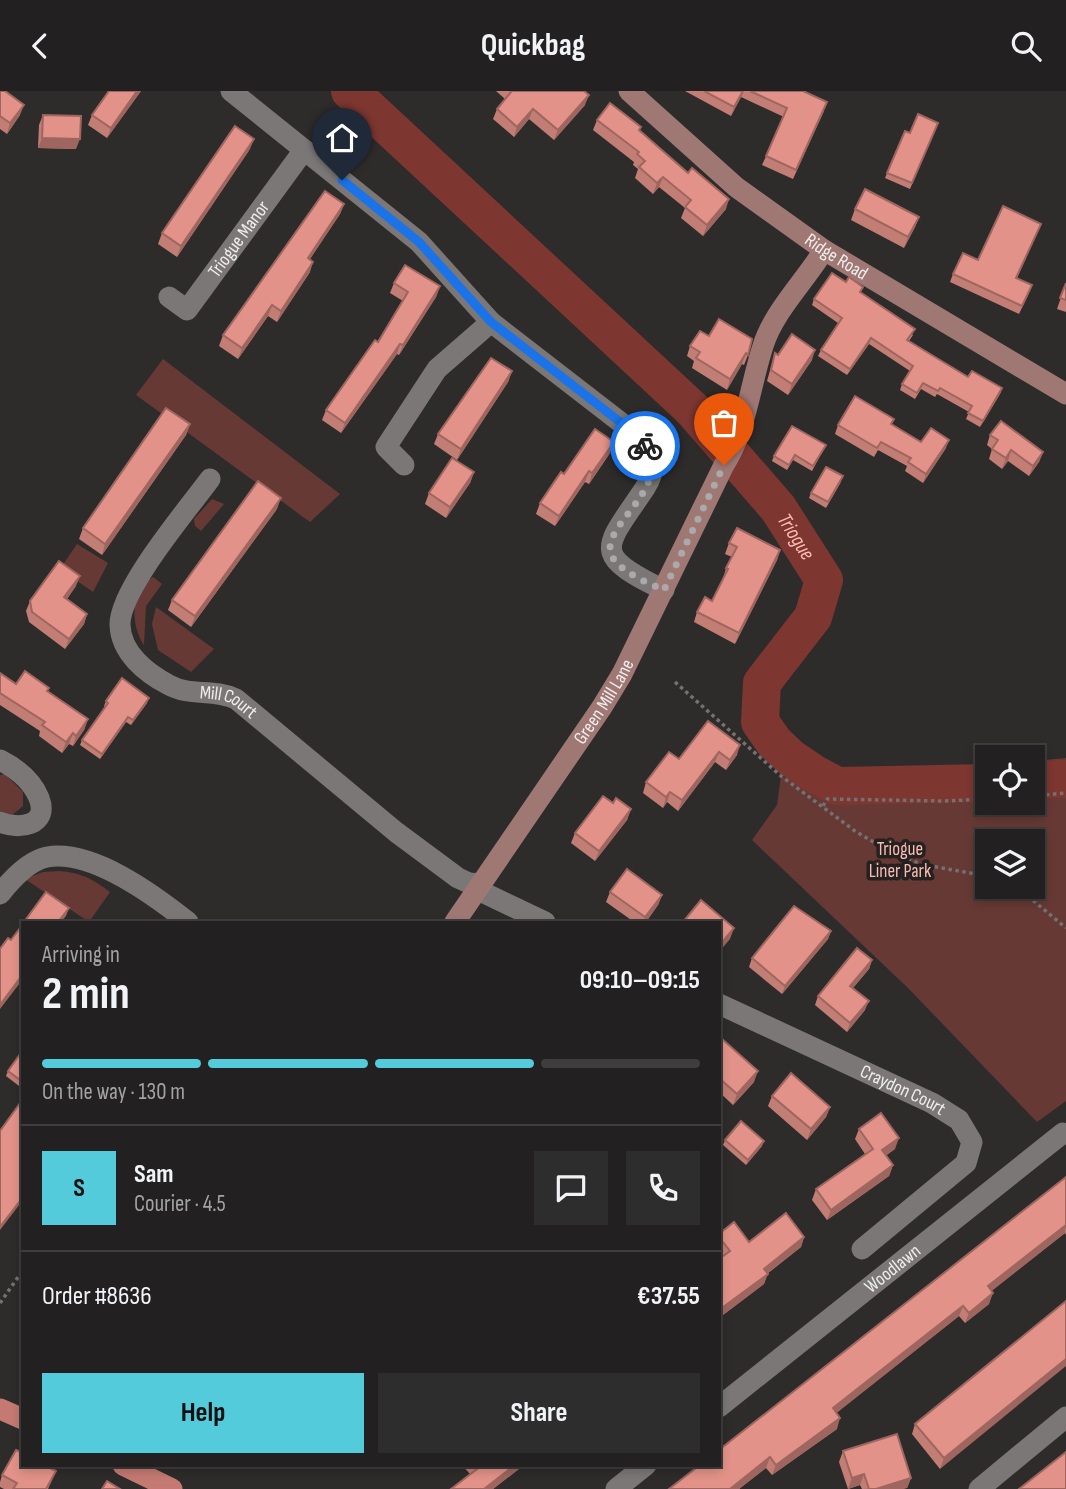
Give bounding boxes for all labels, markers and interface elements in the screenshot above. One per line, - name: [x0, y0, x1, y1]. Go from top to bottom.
- text: Quickbag: [481, 26, 585, 65]
- icon: back: [21, 27, 59, 65]
- icon: search: [1007, 27, 1045, 65]
- pin: [312, 108, 372, 180]
- icon: home: [323, 119, 361, 157]
- street label: Triogue Manor: [203, 196, 275, 282]
- street label: Ridge Road: [800, 228, 872, 285]
- pin: [694, 393, 754, 465]
- icon: bag: [705, 404, 743, 442]
- courier: [610, 411, 680, 481]
- icon: bike: [626, 427, 664, 465]
- water label: Triogue: [772, 509, 820, 565]
- street label: Green Mill Lane: [568, 655, 639, 749]
- street label: Mill Court: [199, 681, 262, 724]
- map controls: [975, 745, 1045, 899]
- button: locate: [975, 745, 1045, 815]
- button: layers: [975, 829, 1045, 899]
- park label: Triogue Liner Park: [869, 838, 932, 883]
- text: Arriving in: [42, 941, 120, 969]
- text: 09:10–09:15: [580, 965, 700, 996]
- text: 2 min: [42, 967, 130, 1022]
- street label: Craydon Court: [857, 1060, 950, 1120]
- text: On the way · 130 m: [42, 1078, 185, 1106]
- button: chat: [534, 1151, 608, 1225]
- button: phone: [626, 1151, 700, 1225]
- text: Sam: [134, 1159, 174, 1190]
- text: S: [73, 1173, 85, 1204]
- text: Courier · 4.5: [134, 1190, 226, 1218]
- street label: Woodlawn: [860, 1239, 925, 1298]
- text: Order #8636: [42, 1281, 152, 1312]
- text: €37.55: [637, 1281, 700, 1312]
- button: Help: [42, 1373, 364, 1453]
- button: Share: [378, 1373, 700, 1453]

